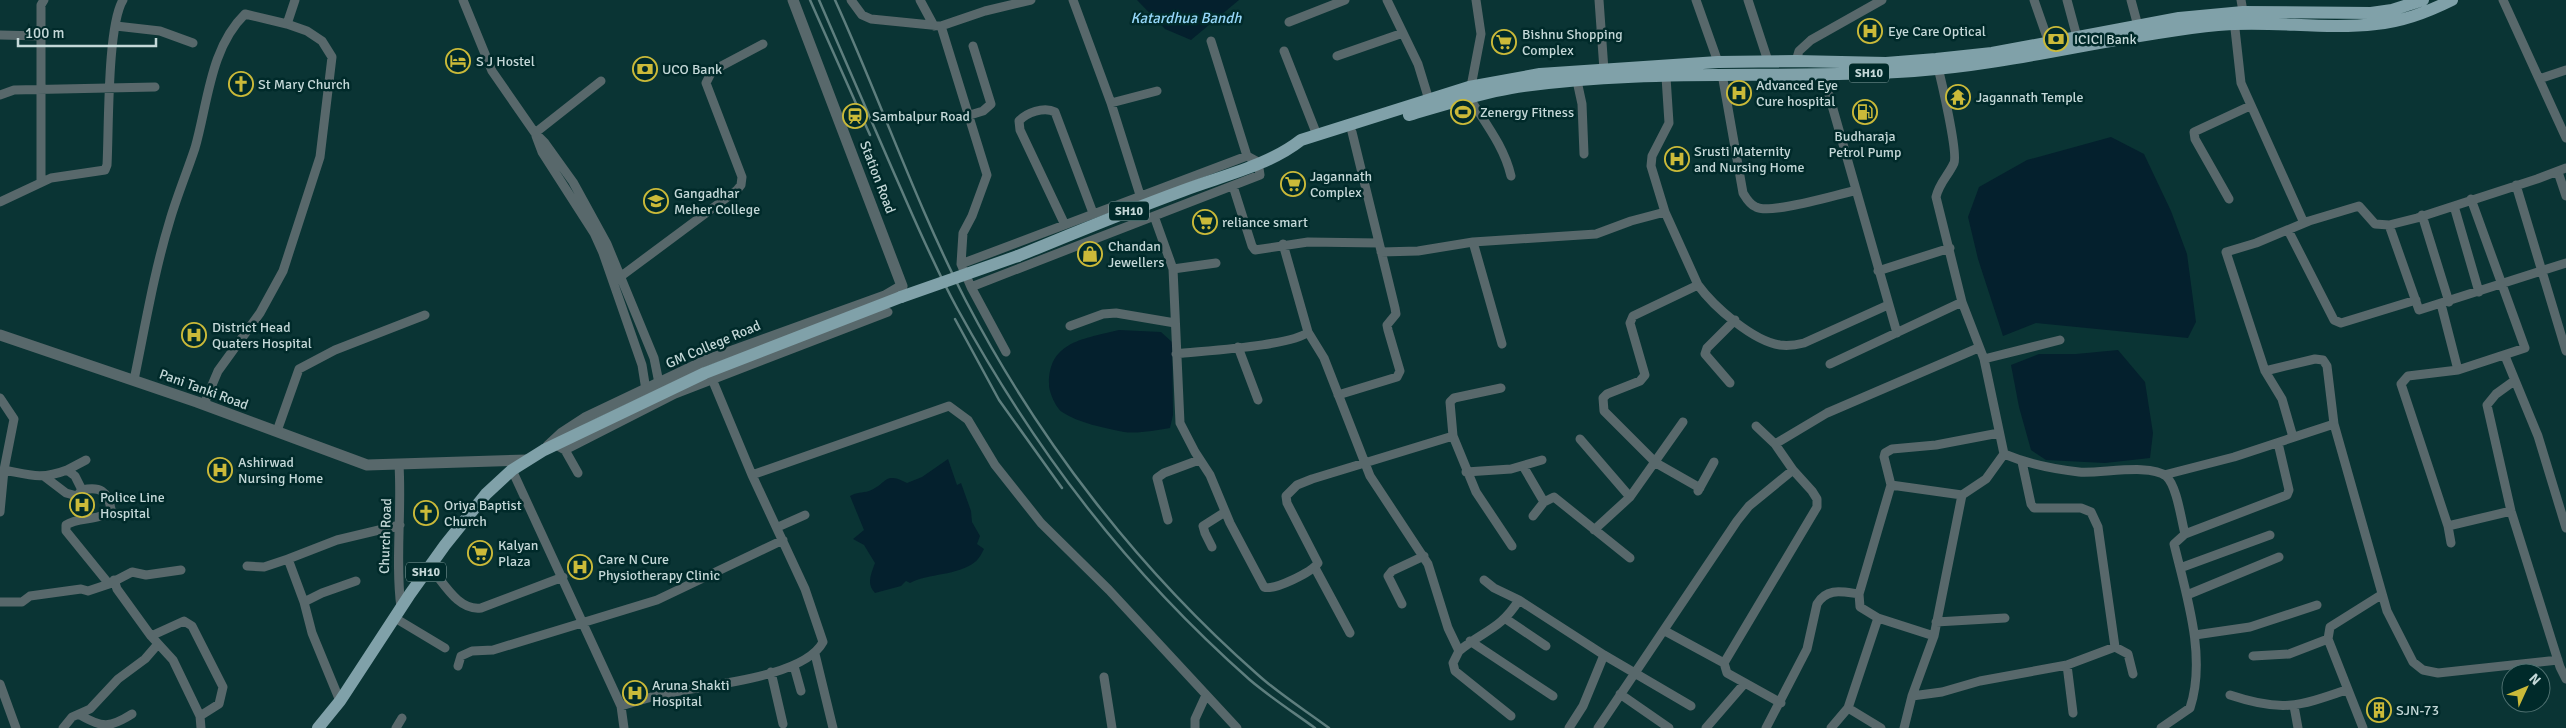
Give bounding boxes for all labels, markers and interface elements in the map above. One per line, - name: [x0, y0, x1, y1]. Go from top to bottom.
- water label: Katardhua Bandh: [1131, 9, 1242, 27]
- scale bar: [18, 15, 155, 47]
- hospital icon: Eye Care Optical: [1857, 18, 1883, 44]
- place label: Eye Care Optical: [1888, 23, 1986, 40]
- text: 100 m: [25, 24, 65, 42]
- place label: Bishnu Shopping Complex: [1522, 26, 1623, 59]
- bank icon: ICICI Bank: [2043, 26, 2069, 52]
- supermarket icon: Bishnu Shopping Complex: [1491, 29, 1517, 55]
- place label: ICICI Bank: [2074, 31, 2137, 48]
- hotel icon: S J Hostel: [445, 48, 471, 74]
- place label: S J Hostel: [476, 53, 535, 70]
- bank icon: UCO Bank: [632, 56, 658, 82]
- place label: UCO Bank: [662, 61, 722, 78]
- road number: SH10: [1849, 64, 1889, 82]
- church icon: St Mary Church: [228, 71, 254, 97]
- place label: St Mary Church: [258, 76, 350, 93]
- place label: Advanced Eye Cure hospital: [1756, 77, 1838, 110]
- hospital icon: Advanced Eye Cure hospital: [1726, 80, 1752, 106]
- temple icon: Jagannath Temple: [1945, 84, 1971, 110]
- place label: Jagannath Temple: [1976, 89, 2084, 106]
- sports icon: Zenergy Fitness: [1450, 99, 1476, 125]
- fuel station icon: Budharaja Petrol Pump: [1852, 99, 1878, 125]
- station icon: Sambalpur Road: [842, 103, 868, 129]
- place label: Zenergy Fitness: [1480, 104, 1574, 121]
- place label: Sambalpur Road: [872, 108, 970, 125]
- place label: Budharaja Petrol Pump: [1829, 128, 1901, 161]
- street label: Station Road: [856, 138, 899, 216]
- place label: Srusti Maternity and Nursing Home: [1694, 143, 1805, 176]
- hospital icon: Srusti Maternity and Nursing Home: [1664, 146, 1690, 172]
- place label: Jagannath Complex: [1310, 168, 1372, 201]
- supermarket icon: Jagannath Complex: [1280, 171, 1306, 197]
- place label: Gangadhar Meher College: [674, 185, 760, 218]
- school or university icon: Gangadhar Meher College: [643, 188, 669, 214]
- road number: SH10: [1109, 202, 1149, 220]
- supermarket icon: reliance smart: [1192, 209, 1218, 235]
- place label: reliance smart: [1222, 214, 1308, 231]
- place label: Chandan Jewellers: [1108, 238, 1164, 271]
- shop icon: Chandan Jewellers: [1077, 241, 1103, 267]
- street label: GM College Road: [663, 317, 763, 372]
- place label: District Head Quaters Hospital: [212, 319, 312, 352]
- hospital icon: District Head Quaters Hospital: [181, 322, 207, 348]
- street label: Pani Tanki Road: [157, 365, 251, 413]
- place label: Ashirwad Nursing Home: [238, 454, 323, 487]
- hospital icon: Ashirwad Nursing Home: [207, 457, 233, 483]
- place label: Police Line Hospital: [100, 489, 165, 522]
- hospital icon: Police Line Hospital: [69, 492, 95, 518]
- place label: Oriya Baptist Church: [444, 497, 522, 530]
- street label: Church Road: [376, 498, 395, 574]
- church icon: Oriya Baptist Church: [413, 500, 439, 526]
- place label: Kalyan Plaza: [498, 537, 539, 570]
- supermarket icon: Kalyan Plaza: [467, 540, 493, 566]
- place label: Care N Cure Physiotherapy Clinic: [598, 551, 720, 584]
- hospital icon: Care N Cure Physiotherapy Clinic: [567, 554, 593, 580]
- road number: SH10: [406, 562, 446, 582]
- north arrow: [2501, 663, 2551, 713]
- text: N: [2525, 670, 2544, 689]
- place label: Aruna Shakti Hospital: [652, 677, 730, 710]
- hospital icon: Aruna Shakti Hospital: [622, 680, 648, 706]
- building icon: SJN-73: [2366, 697, 2392, 723]
- place label: SJN-73: [2396, 702, 2439, 719]

